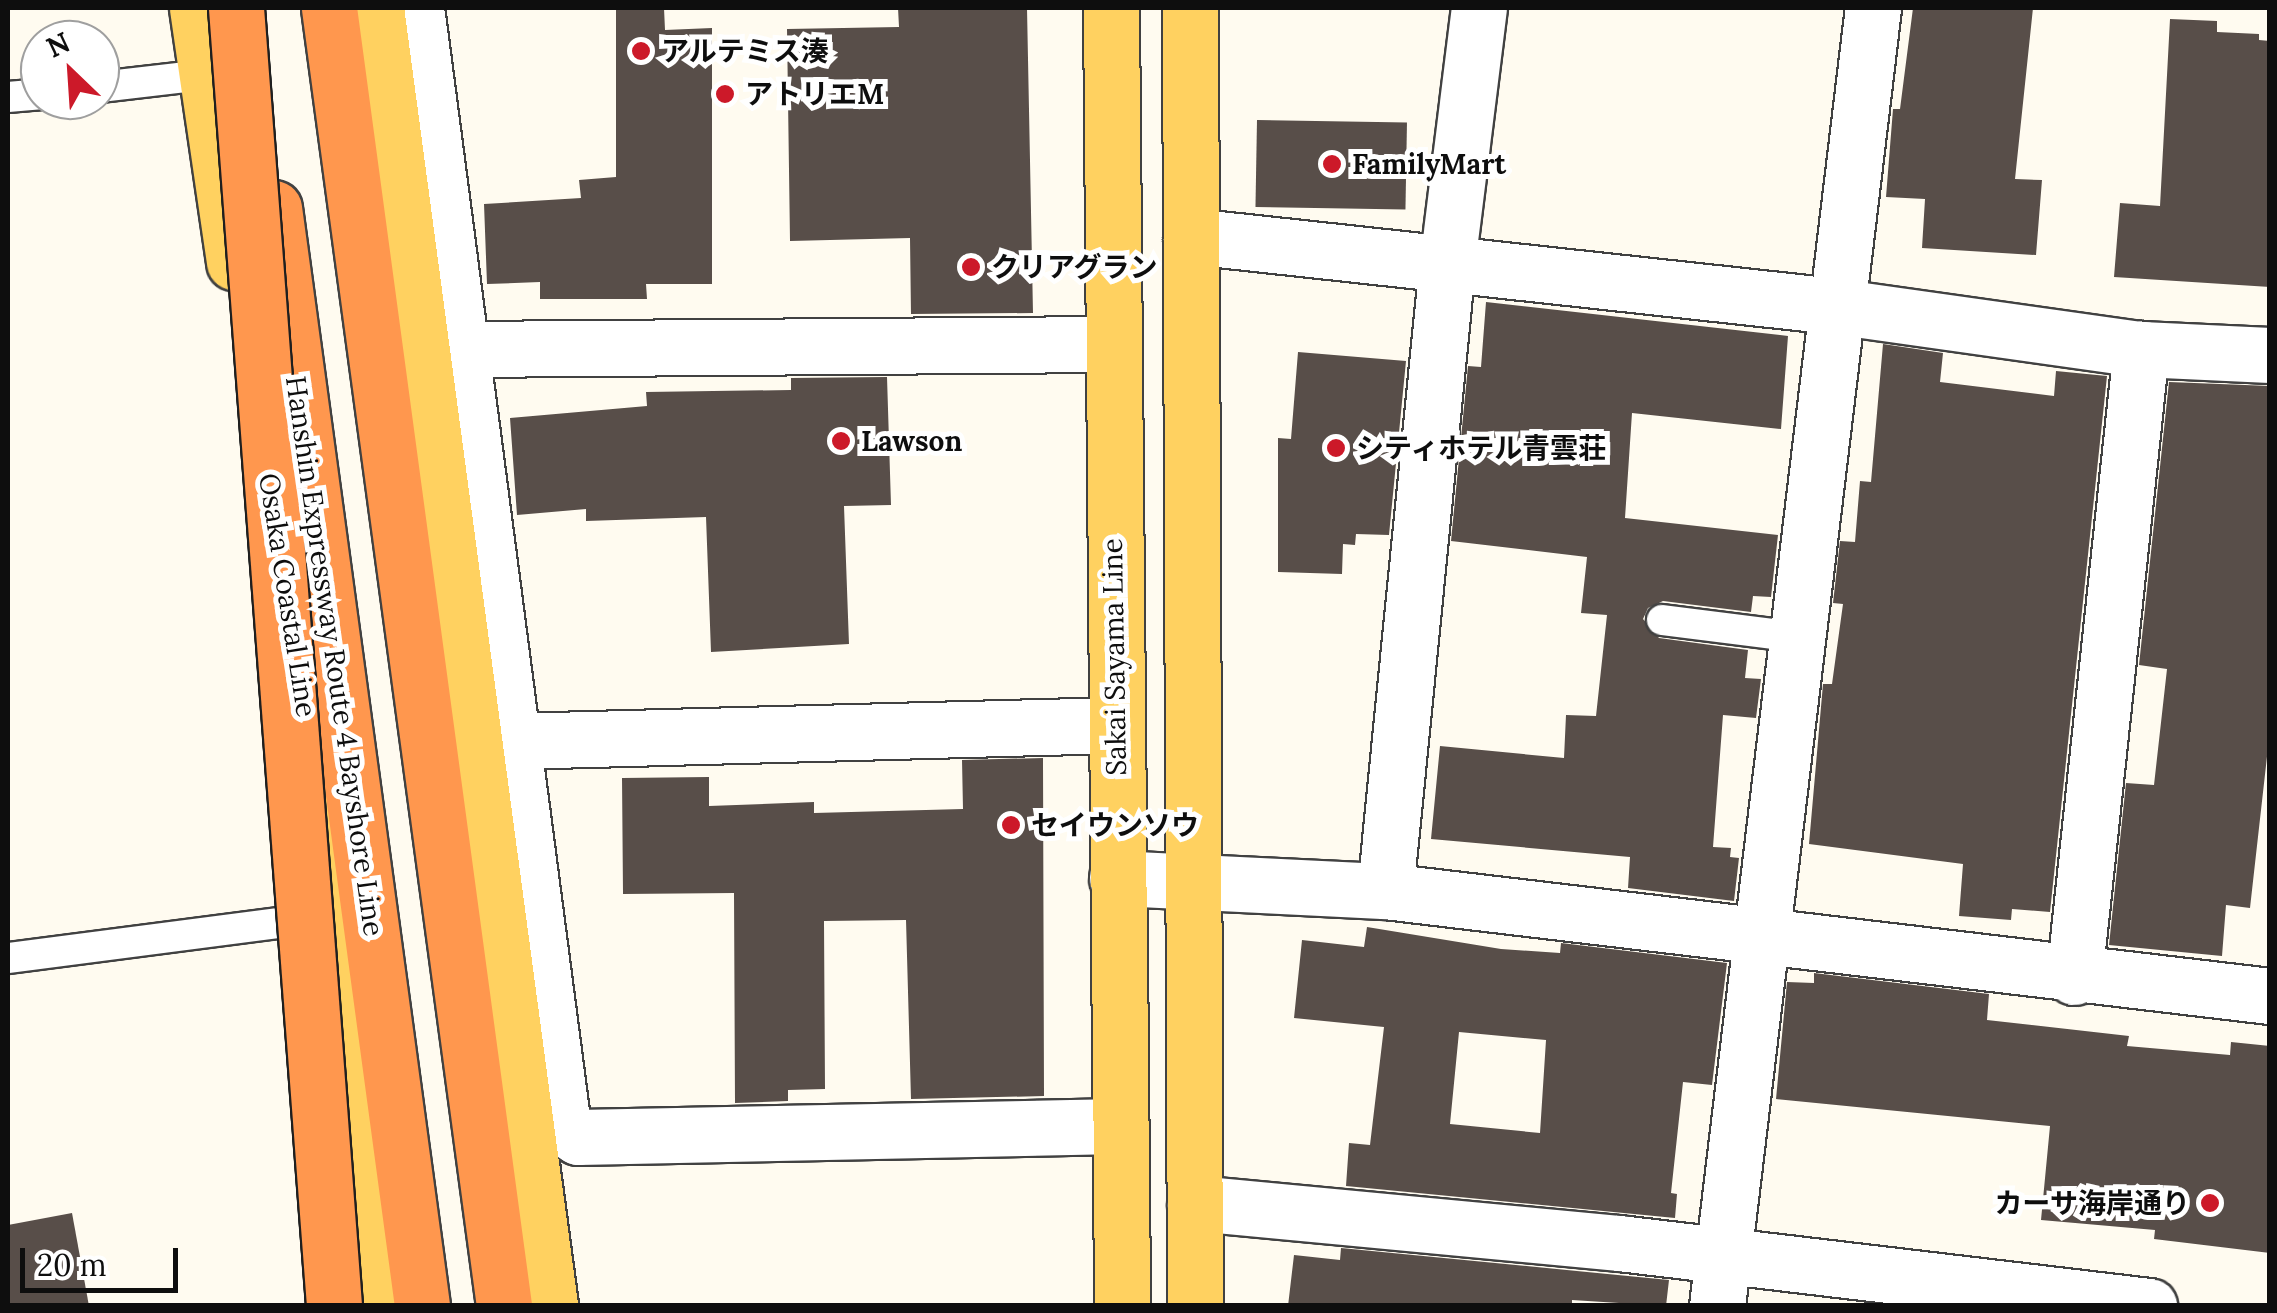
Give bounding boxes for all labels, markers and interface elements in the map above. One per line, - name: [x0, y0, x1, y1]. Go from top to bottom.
- north arrow: [20, 20, 120, 120]
- text: N: [41, 24, 76, 66]
- place label: アルテミス湊: [661, 34, 829, 68]
- marker: アルテミス湊: [630, 40, 652, 62]
- place label: アトリエM: [745, 77, 884, 111]
- marker: アトリエM: [714, 83, 736, 105]
- place label: FamilyMart: [1352, 147, 1506, 181]
- marker: FamilyMart: [1321, 153, 1343, 175]
- place label: クリアグラン: [991, 250, 1159, 284]
- marker: クリアグラン: [960, 256, 982, 278]
- street label: Hanshin Expressway Route 4 Bayshore Line: [279, 374, 391, 938]
- place label: Lawson: [861, 424, 962, 458]
- marker: Lawson: [830, 430, 852, 452]
- place label: シティホテル青雲荘: [1356, 431, 1608, 465]
- marker: シティホテル青雲荘: [1325, 437, 1347, 459]
- street label: Osaka Coastal Line: [252, 471, 324, 719]
- street label: Sakai Sayama Line: [1095, 538, 1133, 776]
- place label: セイウンソウ: [1031, 808, 1199, 842]
- marker: セイウンソウ: [1000, 814, 1022, 836]
- place label: カーサ海岸通り: [1994, 1186, 2190, 1220]
- marker: カーサ海岸通り: [2199, 1192, 2221, 1214]
- scale bar: [25, 1228, 182, 1290]
- text: 20 m: [37, 1246, 106, 1284]

